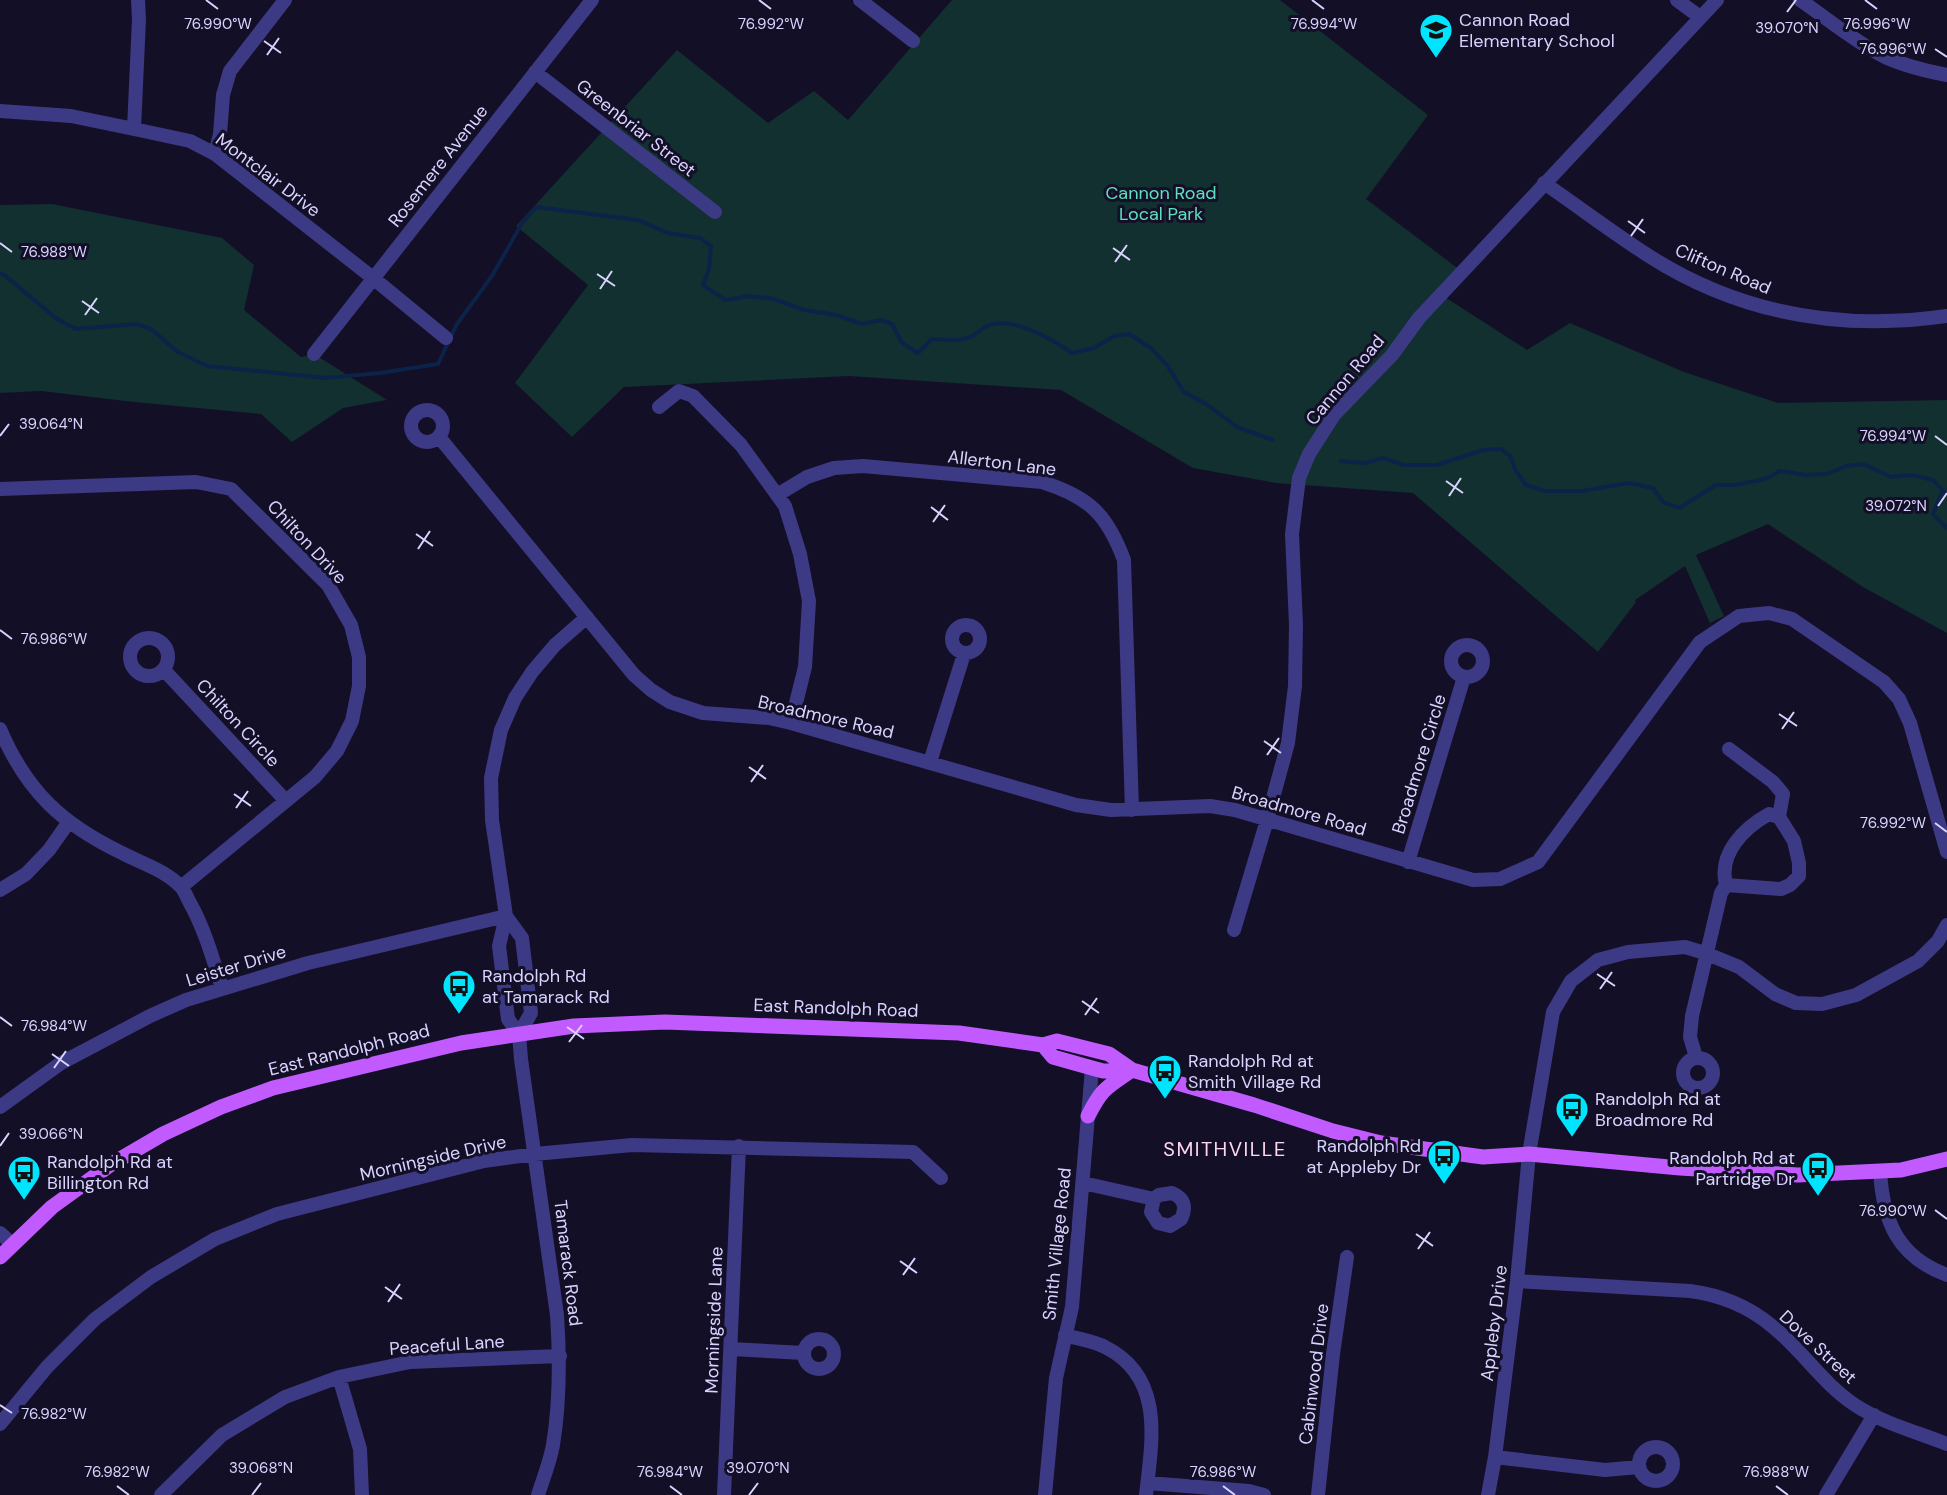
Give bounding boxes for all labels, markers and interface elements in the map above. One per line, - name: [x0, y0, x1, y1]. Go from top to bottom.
- place label: Cannon Road Elementary School: [1459, 8, 1615, 53]
- school or university icon: Cannon Road Elementary School: [1418, 12, 1454, 59]
- text: 76.990°W: [184, 14, 252, 34]
- text: 76.992°W: [738, 14, 804, 34]
- text: 76.994°W: [1291, 14, 1358, 34]
- text: 76.996°W: [1844, 14, 1911, 34]
- text: 39.070°N: [1755, 18, 1819, 38]
- text: 76.996°W: [1860, 39, 1927, 59]
- street label: Greenbriar Street: [571, 74, 701, 182]
- street label: Rosemere Avenue: [383, 100, 493, 232]
- street label: Montclair Drive: [211, 128, 325, 222]
- park label: Cannon Road Local Park: [1105, 181, 1217, 226]
- street label: Clifton Road: [1671, 238, 1775, 300]
- text: 76.988°W: [21, 242, 88, 262]
- street label: Cannon Road: [1300, 330, 1390, 430]
- text: 39.064°N: [19, 414, 83, 434]
- text: 76.994°W: [1860, 426, 1927, 446]
- street label: Allerton Lane: [946, 444, 1058, 482]
- street label: Chilton Drive: [262, 495, 352, 589]
- text: 39.072°N: [1865, 496, 1927, 516]
- text: 76.986°W: [21, 629, 88, 649]
- street label: Chilton Circle: [191, 674, 285, 772]
- street label: Broadmore Road: [756, 690, 896, 744]
- street label: Broadmore Circle: [1386, 691, 1452, 837]
- street label: Broadmore Road: [1229, 780, 1369, 842]
- text: 76.992°W: [1860, 813, 1926, 833]
- street label: Leister Drive: [183, 939, 289, 993]
- place label: Randolph Rd at Tamarack Rd: [482, 964, 610, 1009]
- bus stop icon: Randolph Rd at Tamarack Rd: [441, 968, 477, 1015]
- street label: East Randolph Road: [753, 993, 919, 1023]
- text: 76.984°W: [21, 1016, 87, 1036]
- street label: East Randolph Road: [266, 1018, 432, 1082]
- place label: Randolph Rd at Smith Village Rd: [1188, 1049, 1321, 1094]
- bus stop icon: Randolph Rd at Smith Village Rd: [1147, 1053, 1183, 1100]
- place label: Randolph Rd at Broadmore Rd: [1595, 1087, 1721, 1132]
- bus stop icon: Randolph Rd at Broadmore Rd: [1554, 1091, 1590, 1138]
- text: 39.066°N: [19, 1124, 83, 1144]
- street label: Morningside Drive: [357, 1129, 509, 1187]
- place label: Randolph Rd at Appleby Dr: [1307, 1134, 1421, 1179]
- district label: SMITHVILLE: [1163, 1136, 1287, 1162]
- bus stop icon: Randolph Rd at Appleby Dr: [1426, 1138, 1462, 1185]
- place label: Randolph Rd at Partridge Dr: [1669, 1146, 1795, 1191]
- place label: Randolph Rd at Billington Rd: [47, 1150, 173, 1195]
- bus stop icon: Randolph Rd at Partridge Dr: [1800, 1150, 1836, 1197]
- bus stop icon: Randolph Rd at Billington Rd: [6, 1154, 42, 1201]
- street label: Smith Village Road: [1037, 1166, 1077, 1322]
- street label: Tamarack Road: [548, 1199, 588, 1327]
- text: 76.990°W: [1859, 1201, 1927, 1221]
- street label: Morningside Lane: [699, 1246, 729, 1394]
- street label: Appleby Drive: [1475, 1264, 1513, 1382]
- street label: Cabinwood Drive: [1293, 1302, 1335, 1446]
- street label: Dove Street: [1774, 1305, 1862, 1389]
- street label: Peaceful Lane: [389, 1329, 505, 1361]
- text: 76.982°W: [21, 1404, 87, 1424]
- text: 39.068°N: [229, 1458, 293, 1478]
- text: 39.070°N: [726, 1458, 790, 1478]
- text: 76.982°W: [84, 1462, 150, 1482]
- text: 76.984°W: [637, 1462, 703, 1482]
- text: 76.986°W: [1190, 1462, 1257, 1482]
- text: 76.988°W: [1743, 1462, 1810, 1482]

